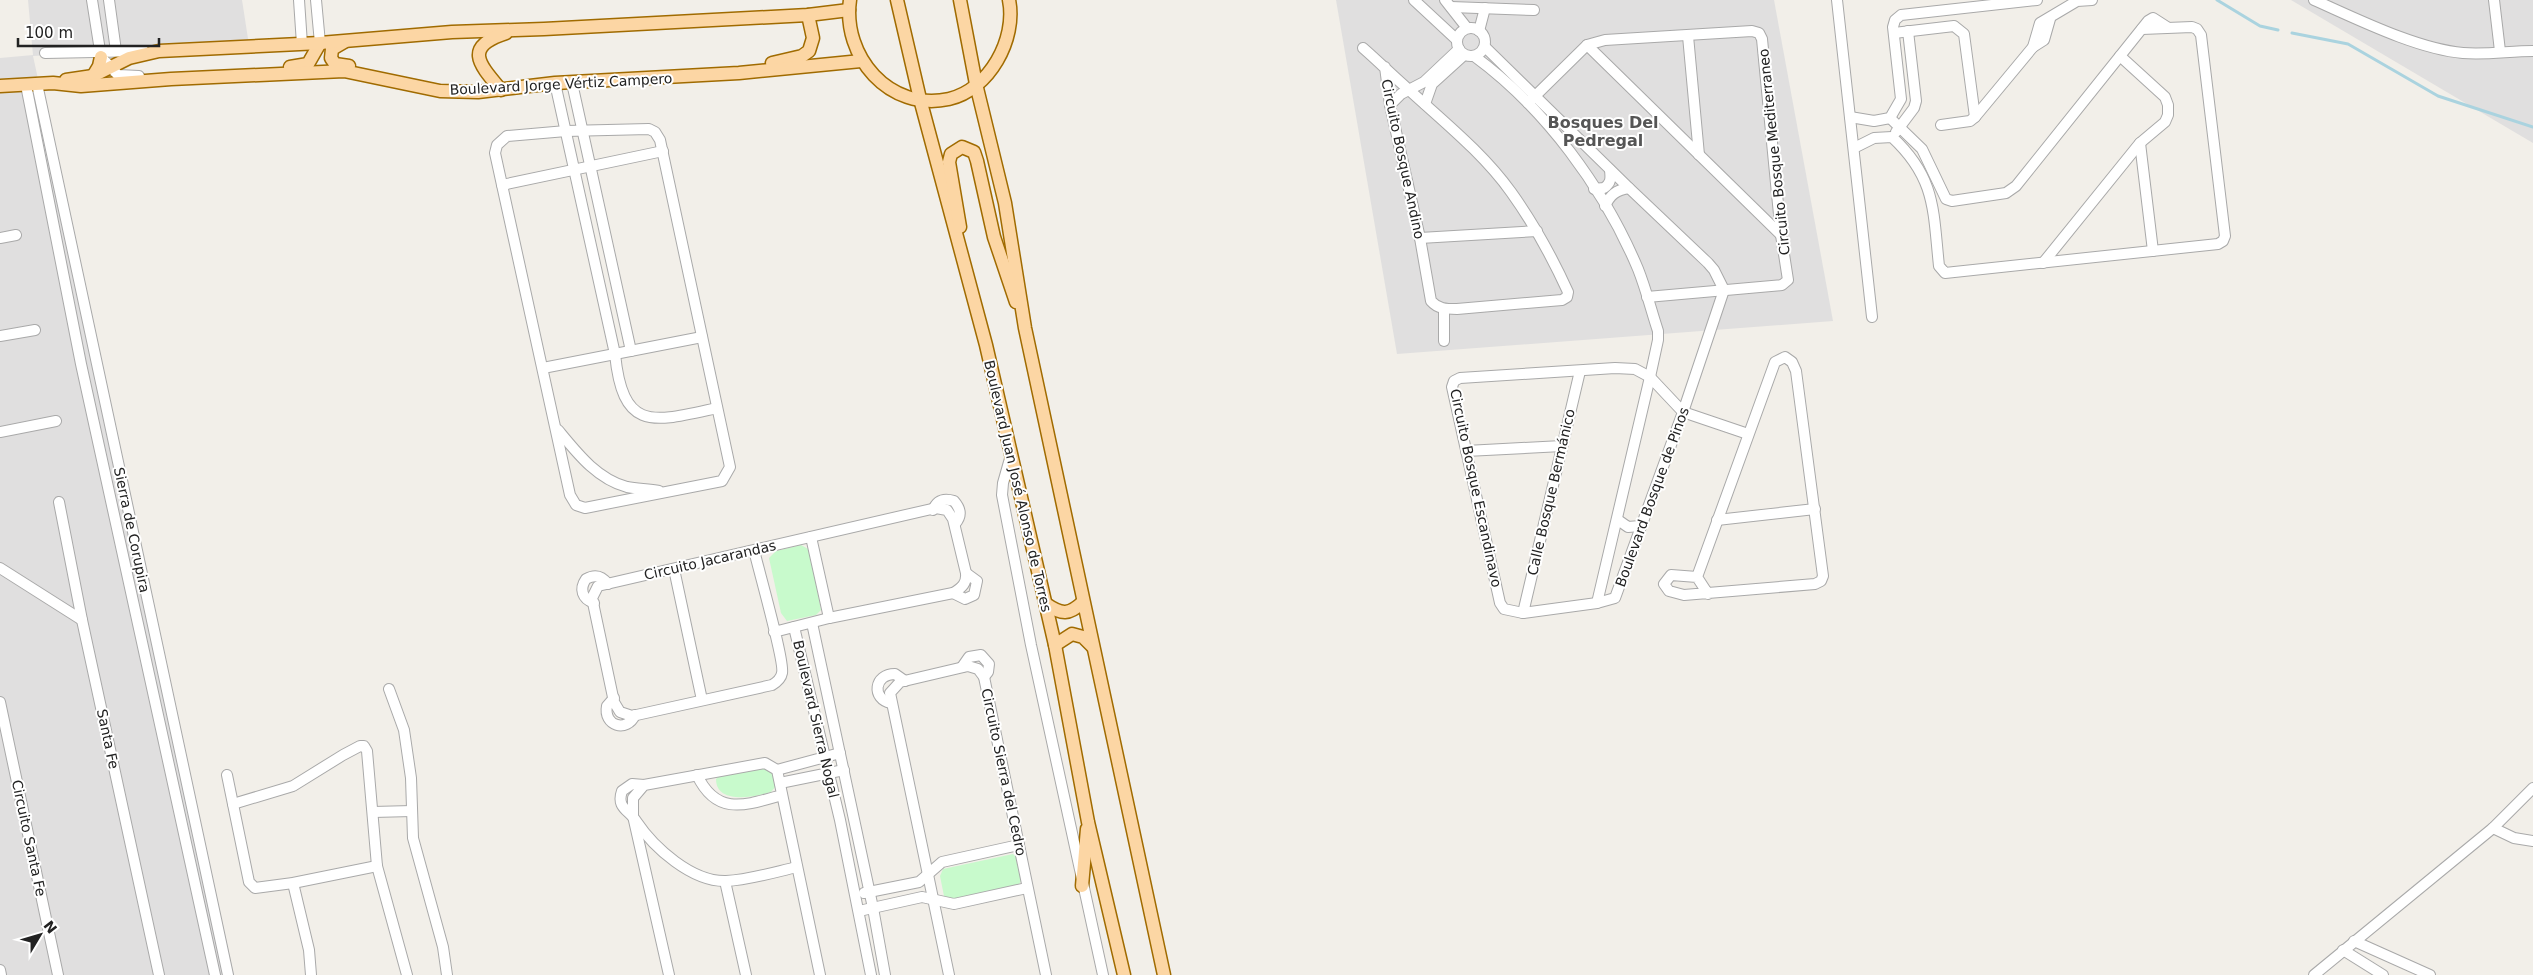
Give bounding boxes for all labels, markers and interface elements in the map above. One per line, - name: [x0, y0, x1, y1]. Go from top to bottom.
- scale bar: [18, 15, 159, 47]
- text: 100 m: [25, 24, 73, 42]
- street label: Circuito Bosque Mediterraneo: [1755, 48, 1793, 256]
- street label: Boulevard Jorge Vértiz Campero: [449, 70, 673, 98]
- street label: Circuito Bosque Andino: [1378, 78, 1428, 240]
- district label: Bosques Del Pedregal: [1547, 113, 1659, 150]
- street label: Boulevard Juan José Alonso de Torres: [981, 359, 1055, 613]
- street label: Circuito Bosque Escandinavo: [1447, 387, 1505, 589]
- street label: Boulevard Bosque de Pinos: [1612, 405, 1692, 589]
- street label: Calle Bosque Bermánico: [1524, 407, 1578, 577]
- street label: Sierra de Corupira: [111, 466, 153, 594]
- street label: Circuito Jacarandas: [642, 537, 778, 583]
- street label: Boulevard Sierra Nogal: [790, 639, 842, 799]
- street label: Circuito Sierra del Cedro: [978, 687, 1030, 857]
- street label: Santa Fe: [94, 708, 122, 770]
- street label: Circuito Santa Fe: [9, 778, 49, 898]
- north arrow: [15, 910, 65, 960]
- text: N: [40, 917, 60, 937]

